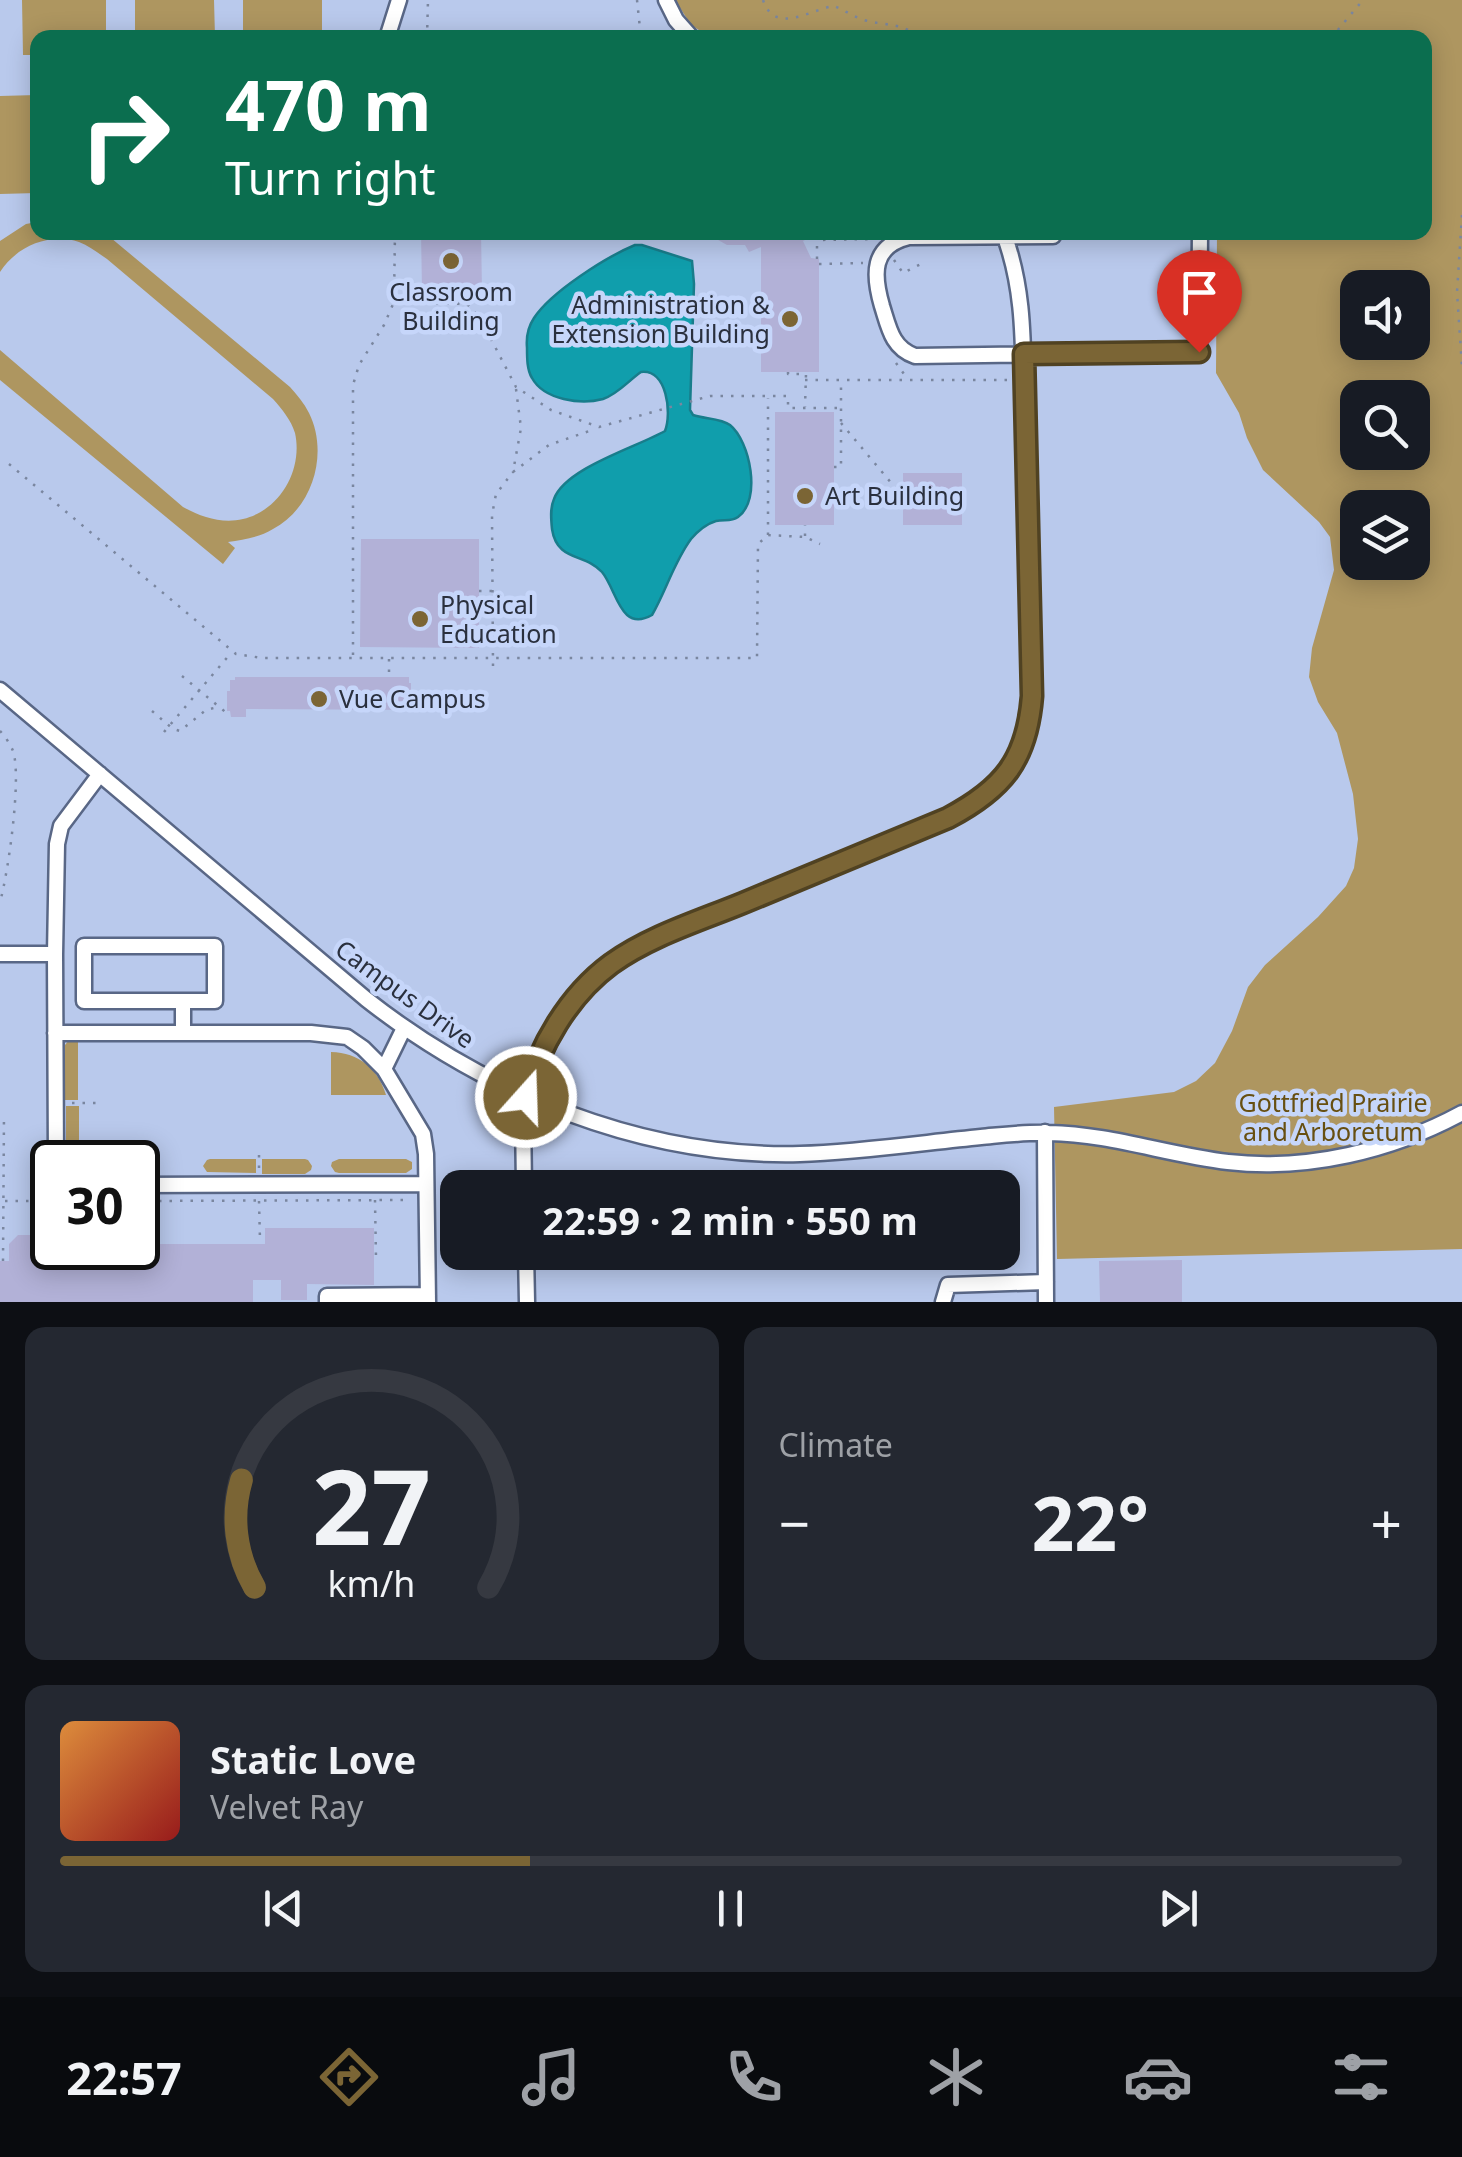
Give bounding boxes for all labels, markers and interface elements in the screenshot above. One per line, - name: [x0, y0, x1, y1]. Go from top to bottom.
- text: 470 m: [225, 56, 432, 152]
- icon: right: [60, 70, 190, 200]
- text: Turn right: [225, 147, 436, 208]
- marker: Classroom Building: [440, 250, 462, 272]
- pin: [1157, 250, 1242, 353]
- icon: arrive: [1172, 265, 1227, 320]
- map controls: [1340, 270, 1430, 580]
- button: sound: [1340, 270, 1430, 360]
- place label: Classroom Building: [389, 274, 513, 337]
- place label: Administration & Extension Building: [552, 287, 771, 350]
- marker: Administration & Extension Building: [779, 308, 801, 330]
- button: search: [1340, 380, 1430, 470]
- place label: Art Building: [825, 478, 964, 512]
- marker: Art Building: [794, 485, 816, 507]
- button: layers: [1340, 490, 1430, 580]
- place label: Physical Education: [440, 587, 557, 650]
- marker: Physical Education: [409, 608, 431, 630]
- place label: Vue Campus: [339, 681, 486, 715]
- marker: Vue Campus: [308, 688, 330, 710]
- street label: Campus Drive: [329, 931, 482, 1055]
- position arrow: [474, 1045, 578, 1149]
- park label: Gottfried Prairie and Arboretum: [1238, 1085, 1428, 1148]
- speed limit sign: 30: [30, 1140, 160, 1270]
- text: 22:59 · 2 min · 550 m: [542, 1194, 918, 1246]
- text: Climate: [779, 1423, 893, 1466]
- text: 27: [312, 1434, 431, 1575]
- text: 22°: [1031, 1471, 1149, 1573]
- text: −: [779, 1485, 810, 1560]
- text: +: [1371, 1485, 1402, 1560]
- text: km/h: [328, 1559, 416, 1607]
- text: Static Love: [210, 1733, 416, 1785]
- text: Velvet Ray: [210, 1785, 363, 1828]
- icon: previous: [256, 1881, 311, 1936]
- icon: pause: [703, 1881, 758, 1936]
- icon: next: [1151, 1881, 1206, 1936]
- icon: directions: [314, 2042, 384, 2112]
- icon: music: [516, 2042, 586, 2112]
- icon: phone: [719, 2042, 789, 2112]
- icon: climate: [921, 2042, 991, 2112]
- icon: car: [1123, 2042, 1193, 2112]
- icon: filters: [1326, 2042, 1396, 2112]
- text: 22:57: [66, 2047, 182, 2108]

